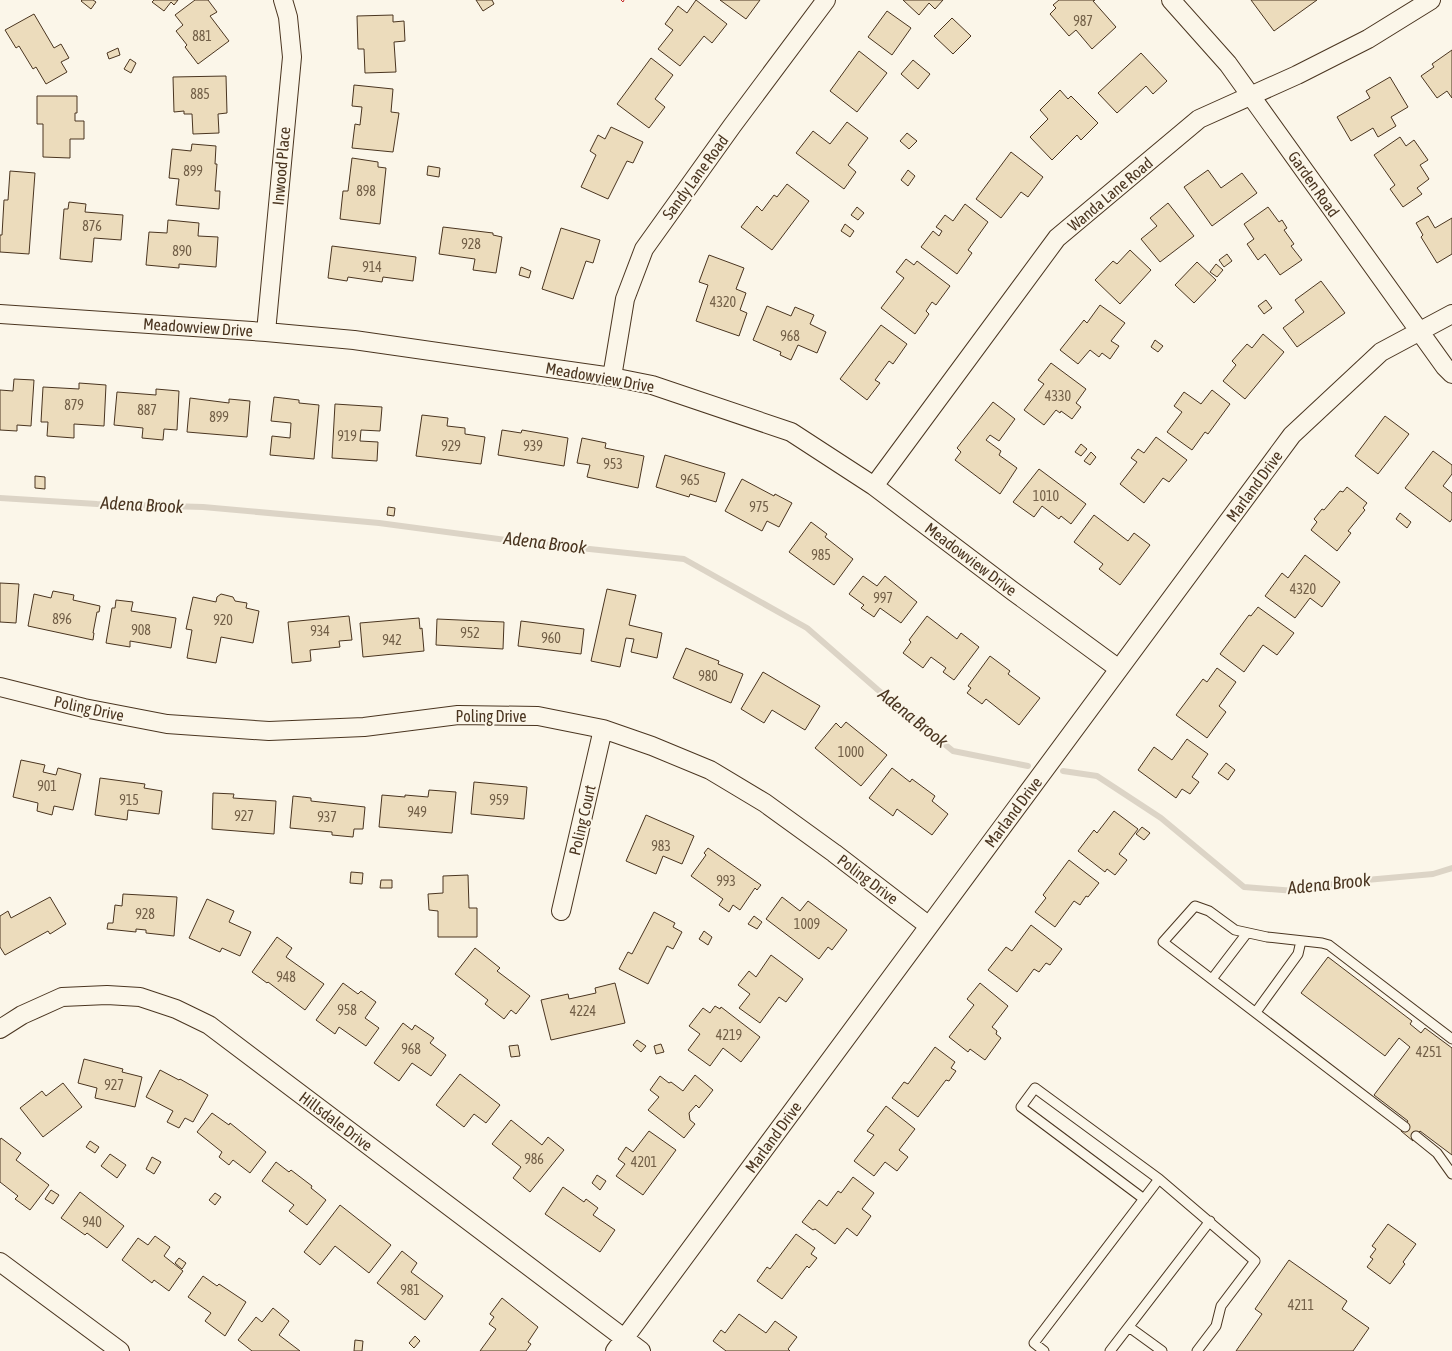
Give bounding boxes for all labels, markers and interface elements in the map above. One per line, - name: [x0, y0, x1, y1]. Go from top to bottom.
- house number: 987: [1073, 13, 1093, 29]
- house number: 881: [192, 28, 212, 44]
- house number: 885: [190, 86, 210, 102]
- street label: Inwood Place: [269, 126, 293, 206]
- street label: Sandy Lane Road: [658, 131, 732, 223]
- street label: Garden Road: [1285, 148, 1343, 220]
- street label: Wanda Lane Road: [1064, 153, 1156, 235]
- house number: 899: [183, 163, 203, 179]
- house number: 898: [356, 183, 376, 199]
- house number: 876: [82, 218, 102, 234]
- house number: 928: [461, 236, 481, 252]
- house number: 890: [172, 243, 192, 259]
- house number: 914: [362, 259, 382, 275]
- house number: 4320: [710, 294, 737, 310]
- street label: Meadowview Drive: [142, 314, 254, 340]
- house number: 968: [780, 328, 800, 344]
- street label: Meadowview Drive: [544, 359, 656, 395]
- house number: 4330: [1045, 388, 1072, 404]
- house number: 879: [64, 397, 84, 413]
- house number: 887: [137, 402, 157, 418]
- house number: 899: [209, 409, 229, 425]
- house number: 919: [337, 428, 357, 444]
- house number: 929: [441, 438, 461, 454]
- house number: 939: [523, 438, 543, 454]
- street label: Marland Drive: [1222, 447, 1286, 525]
- house number: 953: [603, 456, 623, 472]
- house number: 965: [680, 472, 700, 488]
- house number: 1010: [1033, 488, 1060, 504]
- water label: Adena Brook: [99, 492, 185, 517]
- house number: 975: [749, 499, 769, 515]
- street label: Meadowview Drive: [922, 519, 1020, 599]
- water label: Adena Brook: [501, 527, 589, 558]
- house number: 985: [811, 547, 831, 563]
- house number: 4320: [1290, 581, 1317, 597]
- house number: 997: [873, 590, 893, 606]
- house number: 896: [52, 611, 72, 627]
- house number: 920: [213, 612, 233, 628]
- house number: 908: [131, 622, 151, 638]
- house number: 934: [310, 623, 330, 639]
- house number: 952: [460, 625, 480, 641]
- house number: 960: [541, 630, 561, 646]
- house number: 942: [382, 632, 402, 648]
- house number: 980: [698, 668, 718, 684]
- water label: Adena Brook: [874, 683, 953, 753]
- street label: Poling Drive: [52, 692, 126, 725]
- street label: Poling Drive: [455, 707, 527, 726]
- house number: 1000: [838, 744, 865, 760]
- street label: Marland Drive: [981, 773, 1045, 851]
- house number: 901: [37, 778, 57, 794]
- street label: Poling Court: [565, 783, 600, 857]
- house number: 915: [119, 792, 139, 808]
- house number: 959: [489, 792, 509, 808]
- house number: 949: [407, 804, 427, 820]
- house number: 927: [234, 808, 254, 824]
- house number: 937: [317, 809, 337, 825]
- house number: 983: [651, 838, 671, 854]
- street label: Poling Drive: [834, 850, 902, 908]
- water label: Adena Brook: [1285, 869, 1373, 898]
- house number: 993: [716, 873, 736, 889]
- house number: 928: [135, 906, 155, 922]
- house number: 1009: [794, 916, 820, 932]
- house number: 948: [276, 969, 296, 985]
- house number: 958: [337, 1002, 357, 1018]
- house number: 4224: [570, 1003, 597, 1019]
- house number: 4219: [716, 1027, 742, 1043]
- house number: 968: [401, 1041, 421, 1057]
- house number: 4251: [1416, 1044, 1442, 1060]
- house number: 927: [104, 1077, 124, 1093]
- street label: Hillsdale Drive: [296, 1088, 376, 1154]
- street label: Marland Drive: [741, 1098, 805, 1176]
- house number: 986: [524, 1151, 544, 1167]
- house number: 4201: [631, 1154, 657, 1170]
- house number: 940: [82, 1214, 102, 1230]
- house number: 981: [400, 1282, 420, 1298]
- house number: 4211: [1288, 1297, 1314, 1313]

